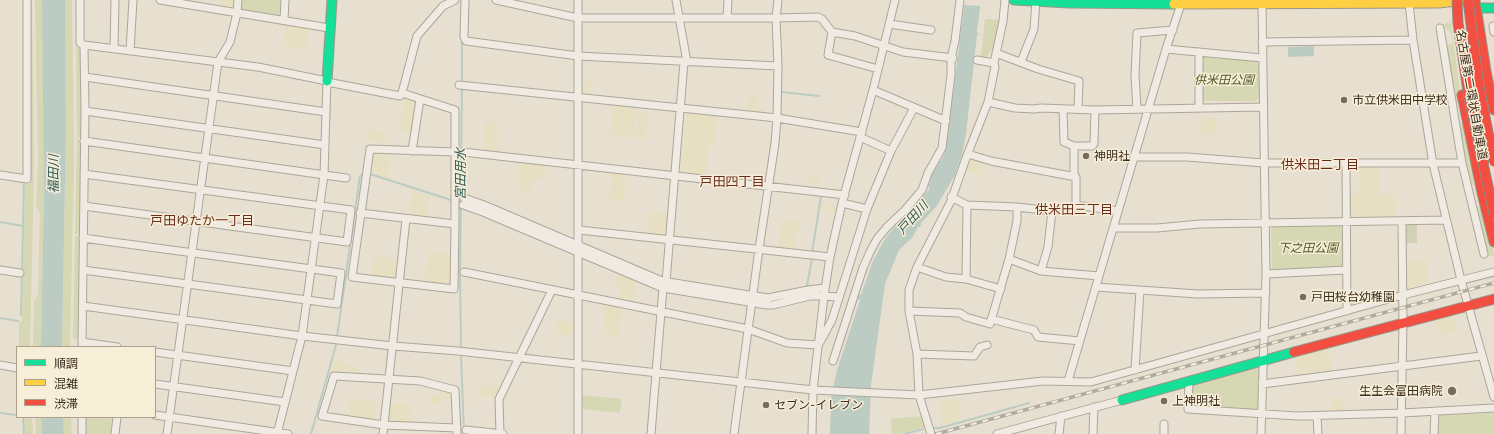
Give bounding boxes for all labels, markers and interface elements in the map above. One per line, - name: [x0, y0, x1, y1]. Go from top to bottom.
- street label: 名古屋第二環状自動車道: [1452, 29, 1490, 161]
- park label: 供米田公園: [1194, 73, 1254, 87]
- place label: 市立供米田中学校: [1352, 93, 1448, 107]
- marker: 市立供米田中学校: [1339, 95, 1349, 105]
- water label: 宮田用水: [453, 148, 469, 200]
- place label: 神明社: [1094, 149, 1130, 163]
- marker: 神明社: [1081, 151, 1091, 161]
- water label: 福田川: [46, 155, 62, 193]
- district label: 供米田二丁目: [1281, 157, 1359, 173]
- district label: 戸田四丁目: [700, 174, 764, 190]
- water label: 戸田川: [894, 198, 932, 238]
- district label: 供米田三丁目: [1035, 202, 1113, 218]
- district label: 戸田ゆたか一丁目: [150, 213, 254, 229]
- park label: 下之田公園: [1278, 241, 1338, 255]
- place label: 戸田桜台幼稚園: [1311, 290, 1395, 304]
- marker: 戸田桜台幼稚園: [1298, 292, 1308, 302]
- legend: [16, 346, 156, 418]
- text: 順調: [54, 357, 78, 371]
- text: 混雑: [54, 377, 78, 391]
- place label: 生生会富田病院: [1359, 384, 1443, 398]
- marker: 生生会富田病院: [1446, 385, 1458, 397]
- place label: 上神明社: [1172, 394, 1220, 408]
- marker: 上神明社: [1159, 396, 1169, 406]
- text: 渋滞: [54, 397, 78, 411]
- place label: セブン-イレブン: [774, 398, 863, 412]
- marker: セブン-イレブン: [761, 400, 771, 410]

